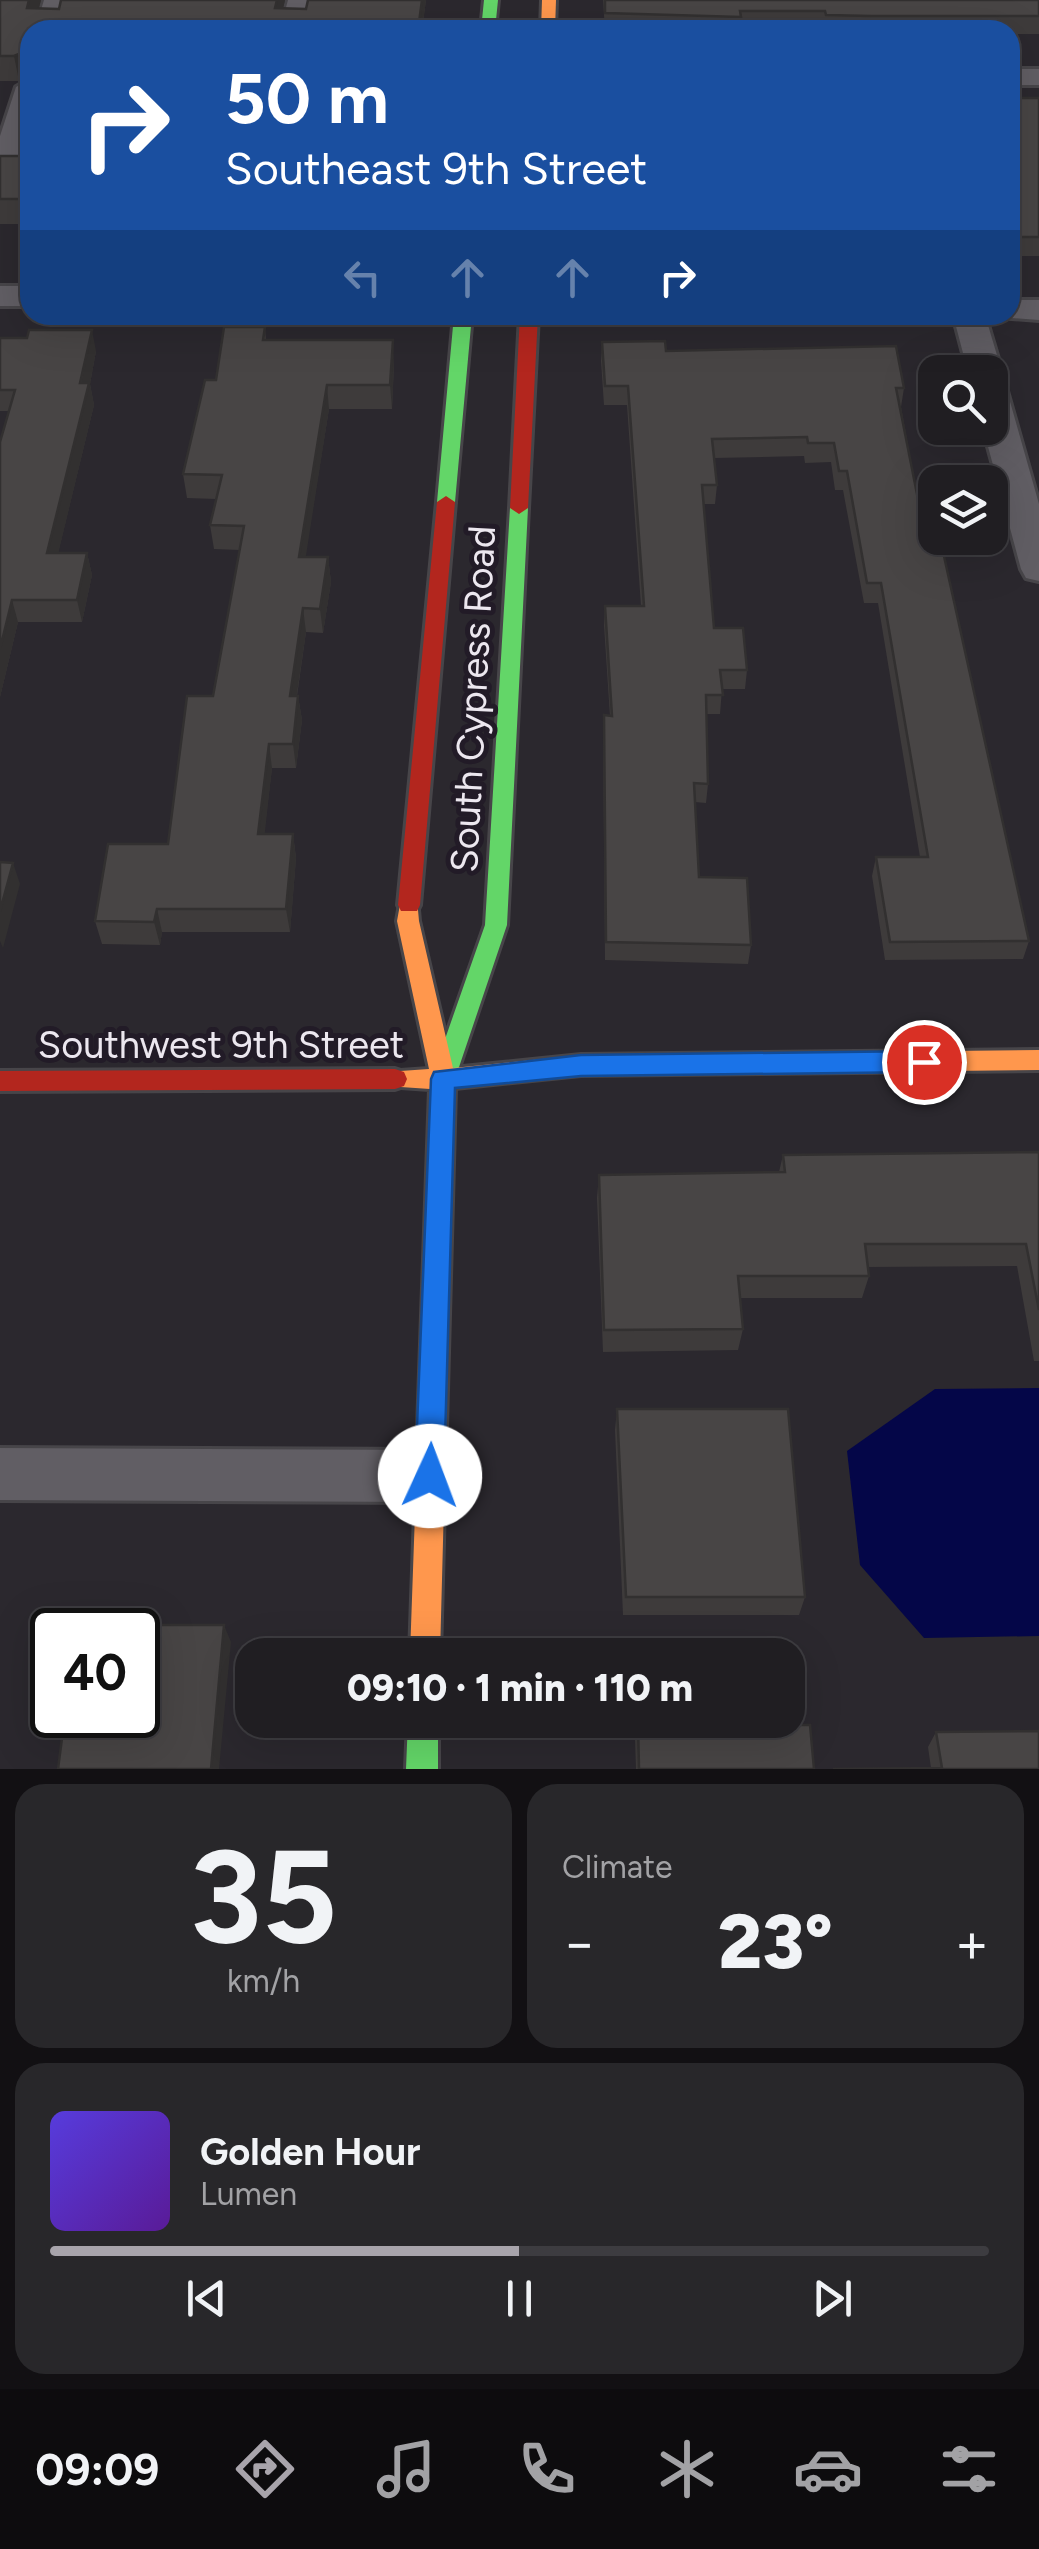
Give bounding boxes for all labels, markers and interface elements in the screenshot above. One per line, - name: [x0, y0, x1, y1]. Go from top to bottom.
- text: 50 m: [225, 56, 389, 141]
- icon: right: [60, 60, 190, 190]
- text: Southeast 9th Street: [225, 141, 647, 195]
- icon: left: [335, 250, 390, 305]
- icon: ahead: [440, 250, 495, 305]
- icon: ahead: [545, 250, 600, 305]
- icon: right: [650, 250, 705, 305]
- map controls: [918, 355, 1008, 555]
- button: search: [918, 355, 1008, 445]
- button: layers: [918, 465, 1008, 555]
- street label: South Cypress Road: [441, 524, 505, 874]
- pin: [882, 1020, 967, 1105]
- street label: Southwest 9th Street: [38, 1022, 404, 1068]
- icon: arrive: [897, 1035, 952, 1090]
- position arrow: [378, 1424, 482, 1528]
- speed limit sign: 40: [30, 1608, 160, 1738]
- text: 09:10 · 1 min · 110 m: [347, 1665, 693, 1711]
- text: 35: [190, 1819, 337, 1975]
- text: Climate: [562, 1848, 673, 1886]
- text: 23°: [718, 1897, 833, 1987]
- text: −: [562, 1910, 596, 1976]
- text: +: [955, 1910, 989, 1976]
- text: km/h: [227, 1962, 300, 2000]
- text: Golden Hour: [200, 2129, 421, 2175]
- text: Lumen: [200, 2175, 297, 2213]
- icon: previous: [179, 2271, 234, 2326]
- icon: pause: [492, 2271, 547, 2326]
- icon: next: [805, 2271, 860, 2326]
- icon: directions: [230, 2434, 300, 2504]
- icon: music: [371, 2434, 441, 2504]
- icon: phone: [512, 2434, 582, 2504]
- icon: climate: [652, 2434, 722, 2504]
- icon: car: [793, 2434, 863, 2504]
- icon: filters: [934, 2434, 1004, 2504]
- text: 09:09: [35, 2442, 159, 2496]

